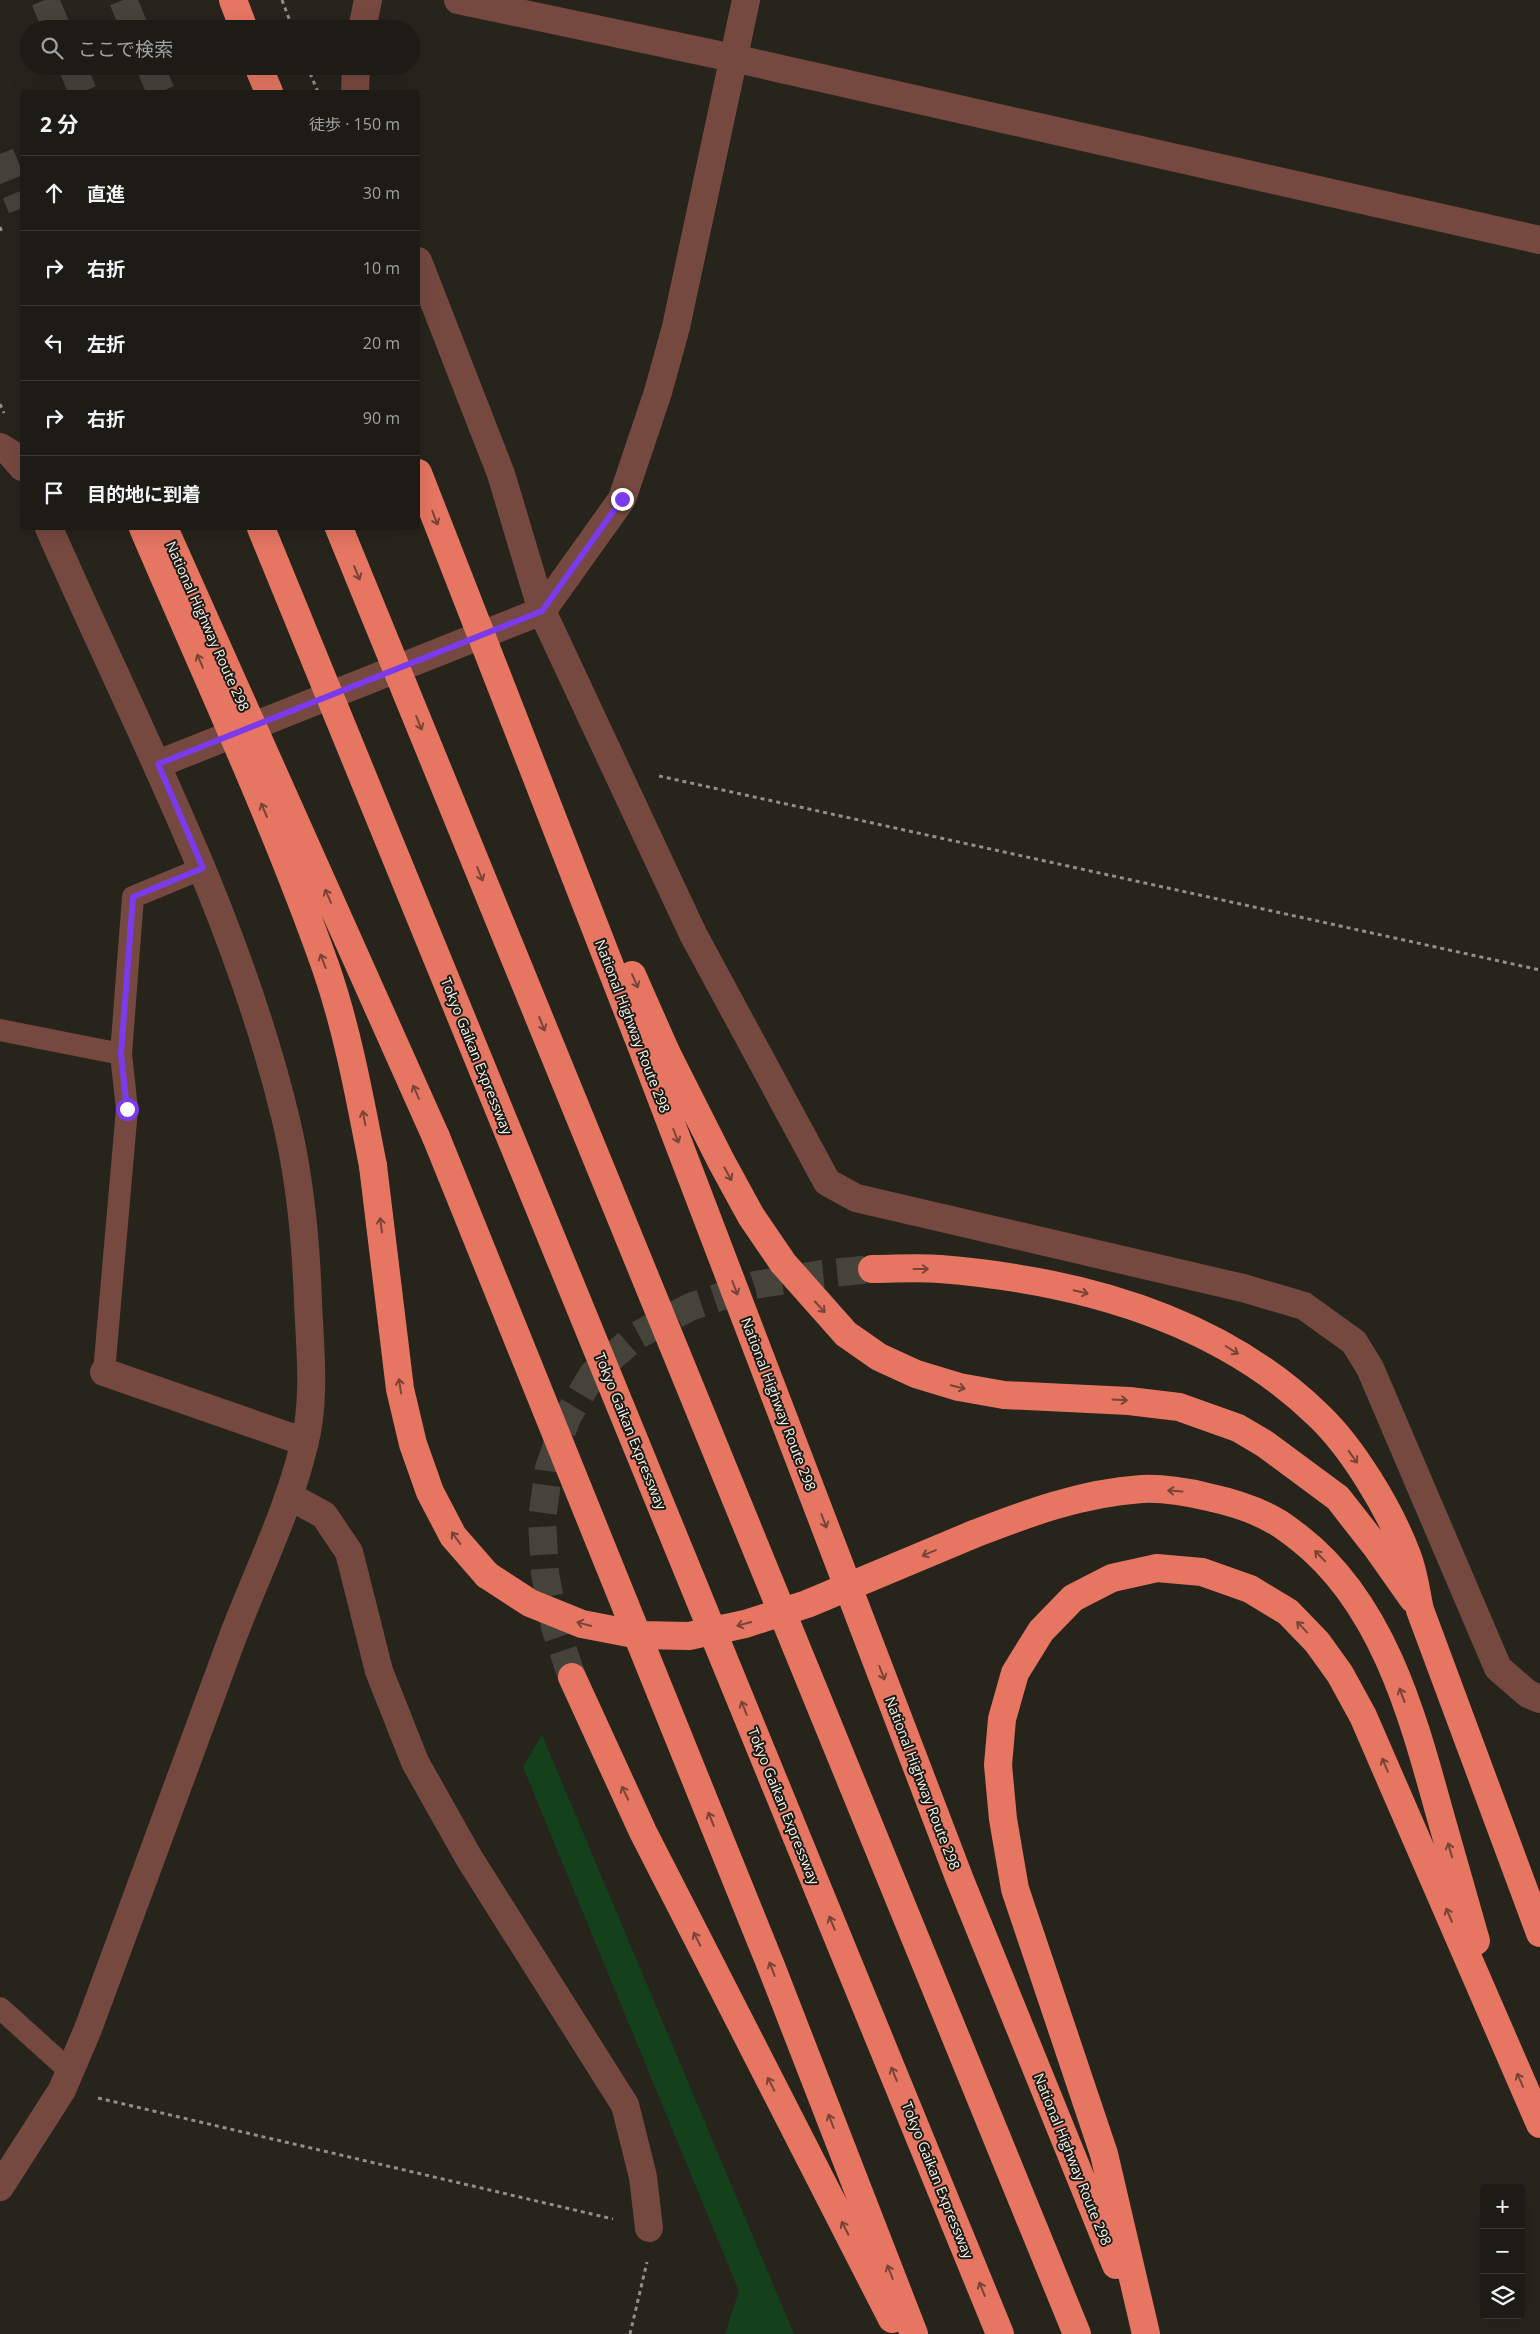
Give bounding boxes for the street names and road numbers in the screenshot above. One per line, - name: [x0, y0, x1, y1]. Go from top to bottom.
- street label: National Highway Route 298: [162, 538, 254, 714]
- street label: National Highway Route 298: [591, 937, 675, 1115]
- street label: Tokyo Gaikan Expressway: [437, 975, 518, 1138]
- street label: National Highway Route 298: [737, 1315, 821, 1493]
- street label: Tokyo Gaikan Expressway: [591, 1350, 672, 1513]
- street label: National Highway Route 298: [881, 1694, 965, 1872]
- street label: Tokyo Gaikan Expressway: [744, 1725, 825, 1888]
- street label: National Highway Route 298: [1030, 2070, 1116, 2248]
- street label: Tokyo Gaikan Expressway: [898, 2099, 979, 2262]

